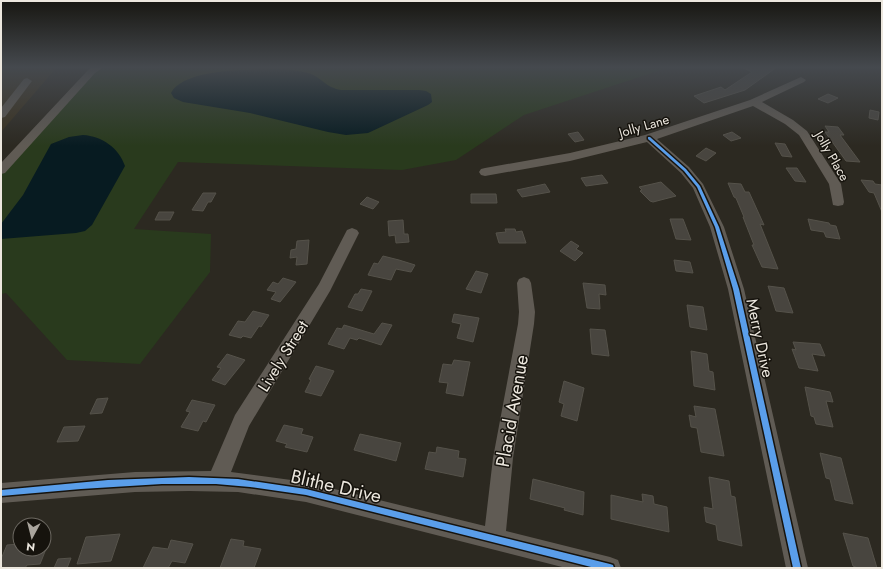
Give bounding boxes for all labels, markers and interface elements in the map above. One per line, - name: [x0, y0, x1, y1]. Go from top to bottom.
- street label: Jolly Lane: [615, 110, 672, 143]
- street label: Jolly Place: [809, 126, 854, 185]
- street label: Merry Drive: [740, 296, 780, 380]
- street label: Lively Street: [252, 316, 314, 396]
- street label: Placid Avenue: [489, 352, 535, 469]
- street label: Blithe Drive: [288, 462, 384, 510]
- north arrow: [12, 517, 52, 557]
- text: N: [25, 538, 36, 555]

